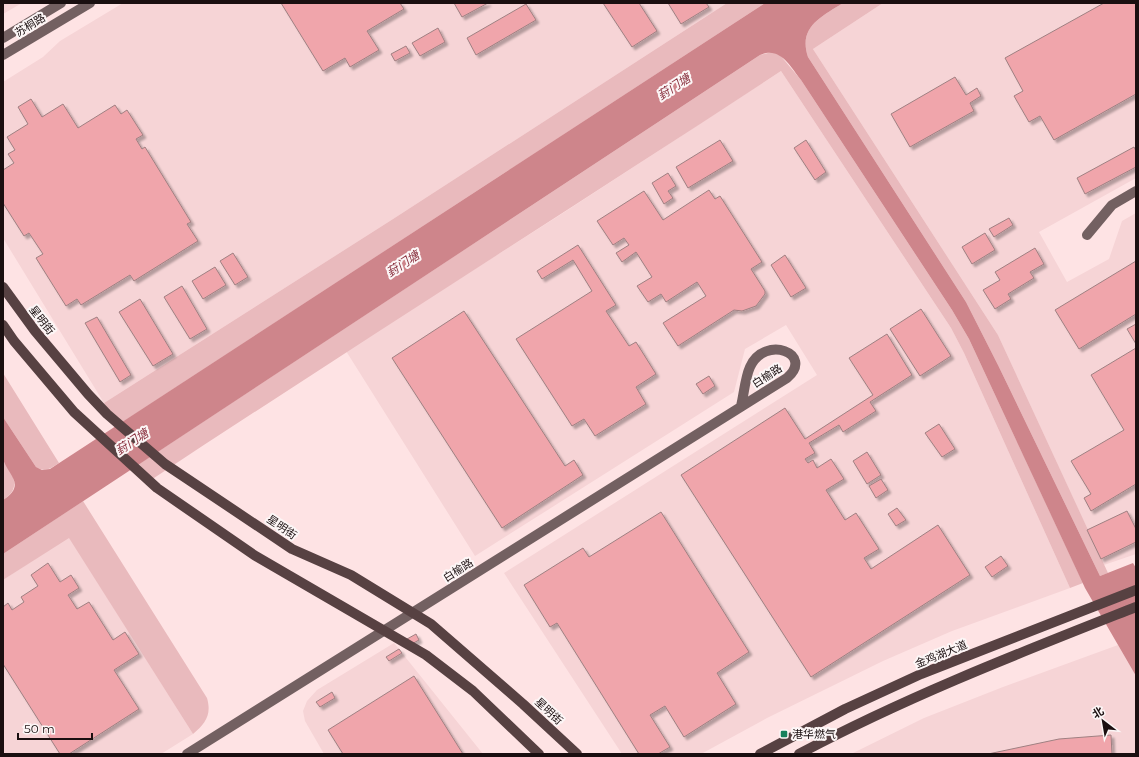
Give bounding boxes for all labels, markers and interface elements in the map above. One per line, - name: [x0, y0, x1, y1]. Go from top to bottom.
- street label: 苏桐路: [12, 11, 48, 39]
- water label: 葑门塘: [655, 69, 695, 103]
- water label: 葑门塘: [384, 246, 424, 280]
- street label: 星明街: [26, 303, 58, 337]
- street label: 白榆路: [749, 361, 785, 391]
- water label: 葑门塘: [113, 424, 153, 458]
- street label: 星明街: [264, 512, 300, 542]
- street label: 白榆路: [440, 555, 476, 585]
- street label: 金鸡湖大道: [913, 637, 969, 671]
- street label: 星明街: [532, 695, 566, 727]
- north arrow: [1083, 701, 1123, 741]
- text: 北: [1090, 704, 1106, 721]
- scale bar: [18, 715, 92, 741]
- text: 50 m: [24, 721, 55, 736]
- place label: 港华燃气: [792, 727, 836, 741]
- marker: 港华燃气: [779, 729, 789, 739]

